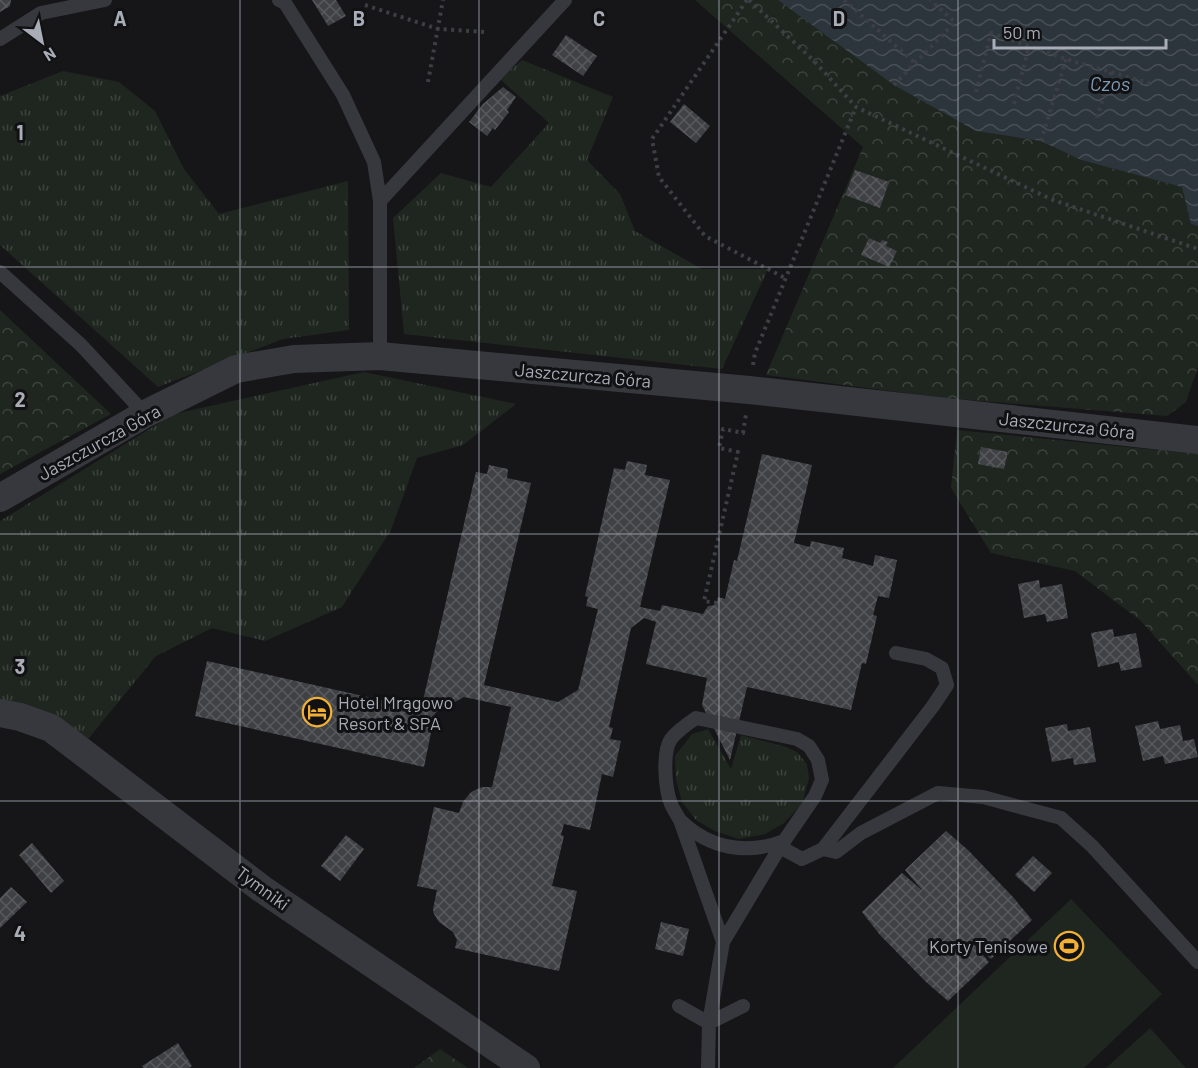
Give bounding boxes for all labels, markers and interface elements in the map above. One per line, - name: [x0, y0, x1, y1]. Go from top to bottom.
- text: A: [113, 6, 127, 30]
- text: B: [353, 6, 365, 30]
- text: C: [593, 6, 605, 30]
- text: D: [833, 6, 845, 30]
- north arrow: [12, 12, 72, 72]
- scale bar: [994, 12, 1166, 50]
- text: 50 m: [1003, 21, 1041, 43]
- text: N: [41, 44, 60, 66]
- water label: Czos: [1090, 71, 1130, 95]
- text: 1: [16, 120, 24, 144]
- street label: Jaszczurcza Góra: [514, 358, 652, 392]
- text: 2: [14, 387, 26, 411]
- street label: Jaszczurcza Góra: [34, 399, 164, 485]
- street label: Jaszczurcza Góra: [998, 407, 1136, 443]
- text: 3: [15, 654, 25, 678]
- place label: Hotel Mrągowo Resort & SPA: [338, 691, 453, 734]
- hotel icon: Hotel Mrągowo Resort & SPA: [301, 696, 333, 728]
- street label: Tymniki: [232, 861, 294, 915]
- text: 4: [14, 921, 26, 945]
- sports icon: Korty Tenisowe: [1053, 930, 1085, 962]
- place label: Korty Tenisowe: [929, 935, 1048, 957]

